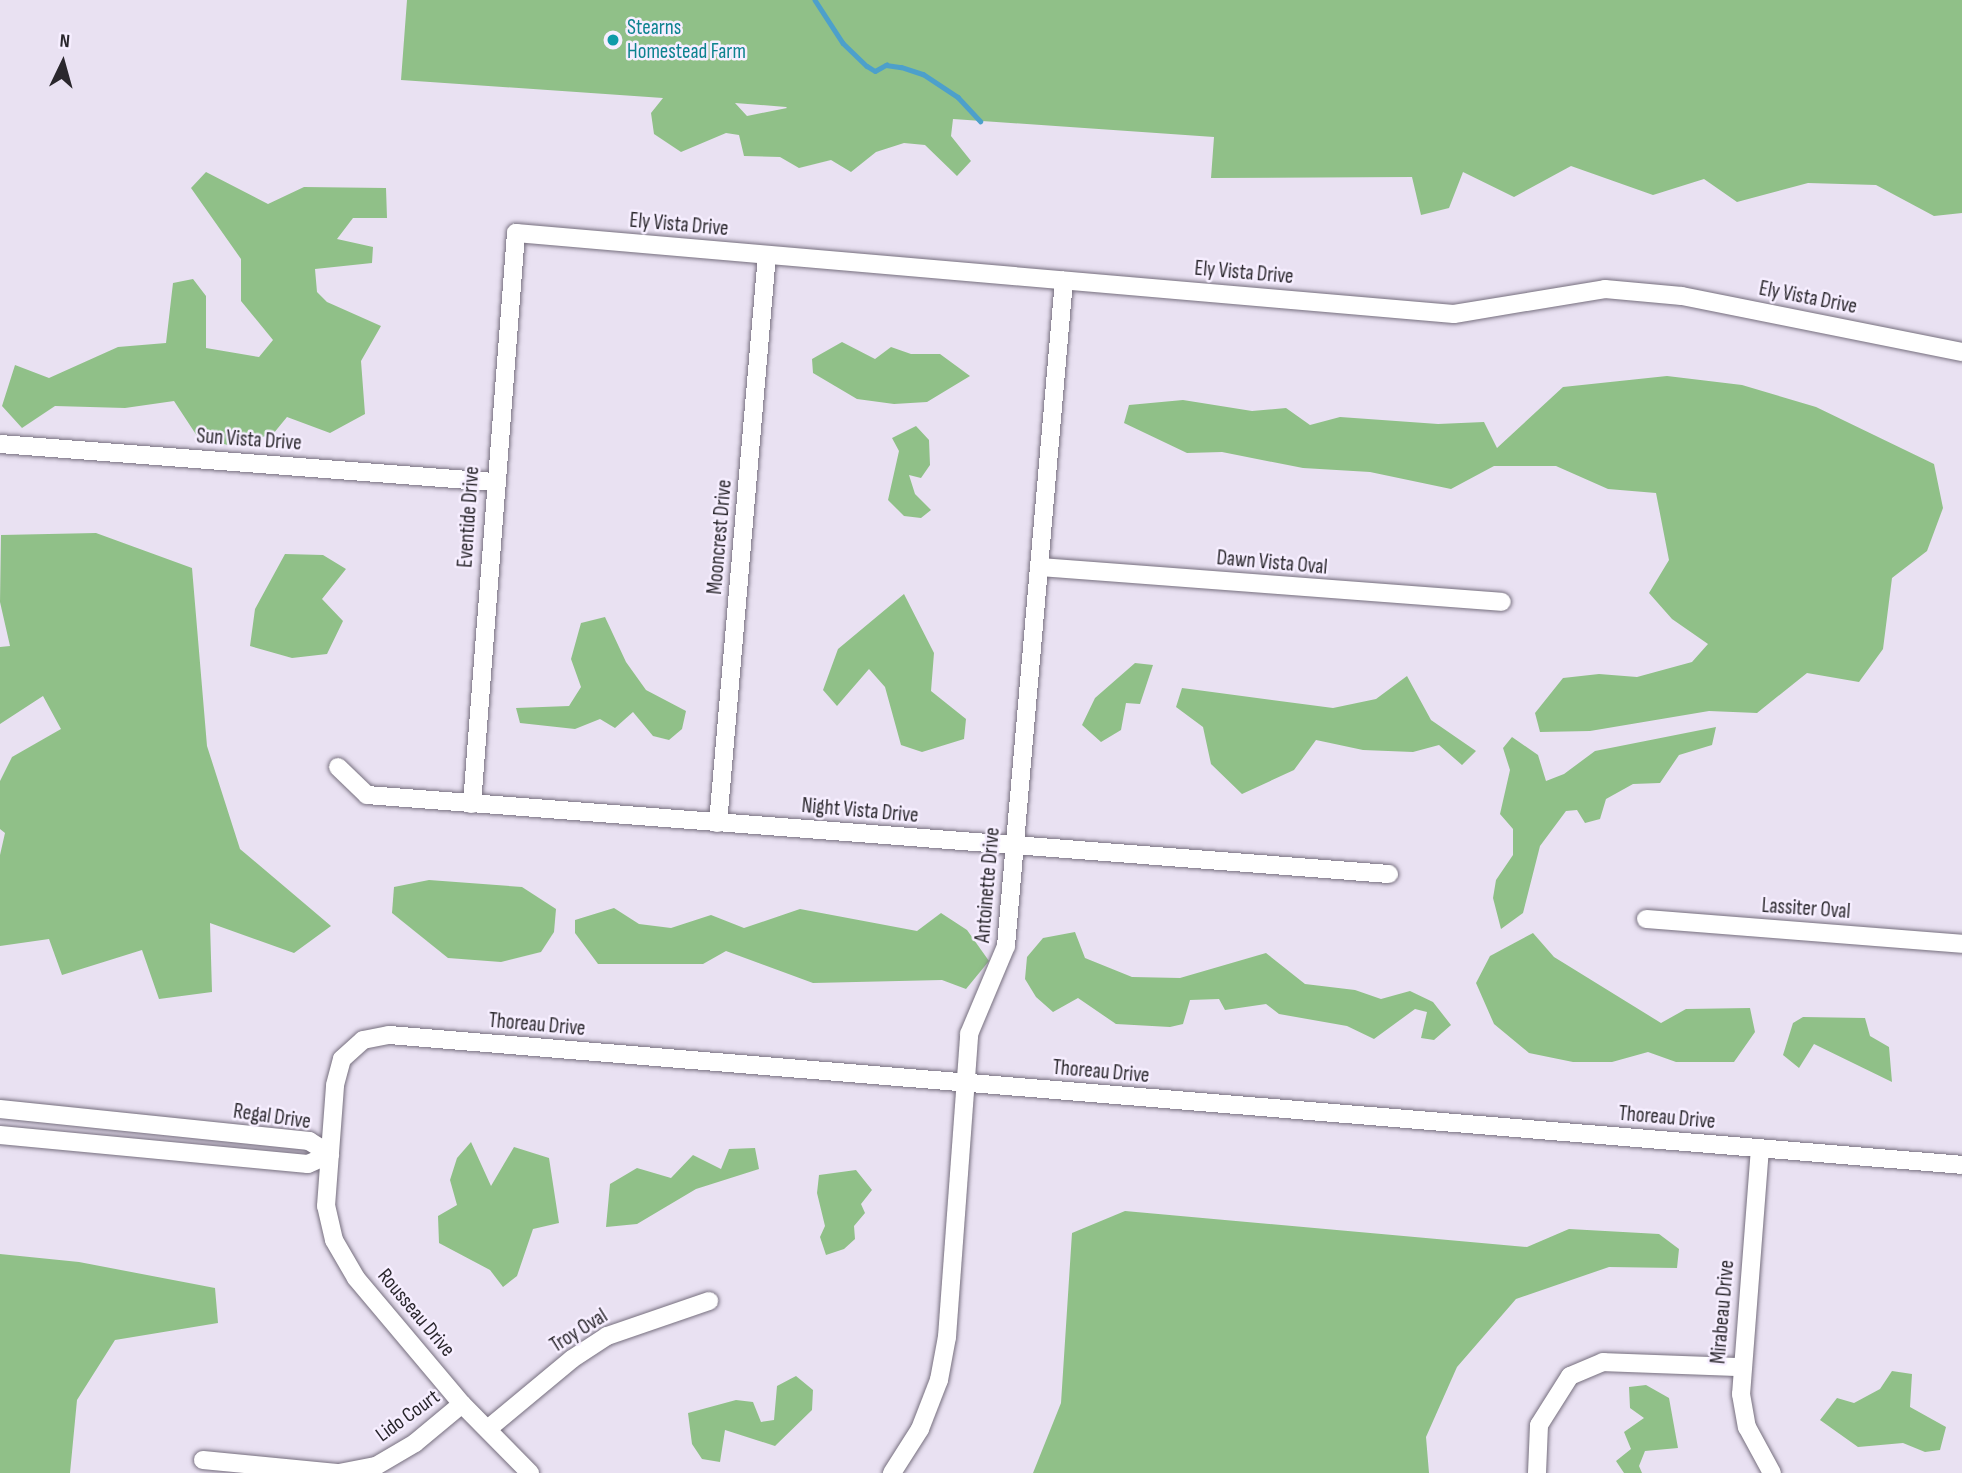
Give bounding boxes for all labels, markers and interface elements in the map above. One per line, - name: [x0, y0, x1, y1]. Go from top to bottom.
- place label: Stearns Homestead Farm: [627, 15, 746, 65]
- north arrow: [28, 28, 98, 98]
- text: N: [59, 30, 71, 53]
- marker: Stearns Homestead Farm: [605, 32, 621, 48]
- street label: Ely Vista Drive: [628, 208, 730, 242]
- street label: Ely Vista Drive: [1193, 256, 1295, 290]
- street label: Ely Vista Drive: [1757, 276, 1859, 320]
- street label: Sun Vista Drive: [196, 424, 302, 456]
- street label: Eventide Drive: [453, 465, 485, 569]
- street label: Mooncrest Drive: [702, 479, 738, 595]
- street label: Dawn Vista Oval: [1216, 546, 1328, 580]
- street label: Night Vista Drive: [801, 793, 919, 829]
- street label: Antoinette Drive: [970, 826, 1006, 944]
- street label: Lassiter Oval: [1761, 893, 1851, 925]
- street label: Thoreau Drive: [488, 1008, 586, 1042]
- street label: Thoreau Drive: [1052, 1055, 1150, 1089]
- street label: Regal Drive: [232, 1099, 312, 1135]
- street label: Thoreau Drive: [1618, 1101, 1716, 1135]
- street label: Mirabeau Drive: [1706, 1259, 1740, 1365]
- street label: Rousseau Drive: [372, 1264, 460, 1362]
- street label: Troy Oval: [546, 1304, 612, 1358]
- street label: Lido Court: [371, 1384, 445, 1448]

